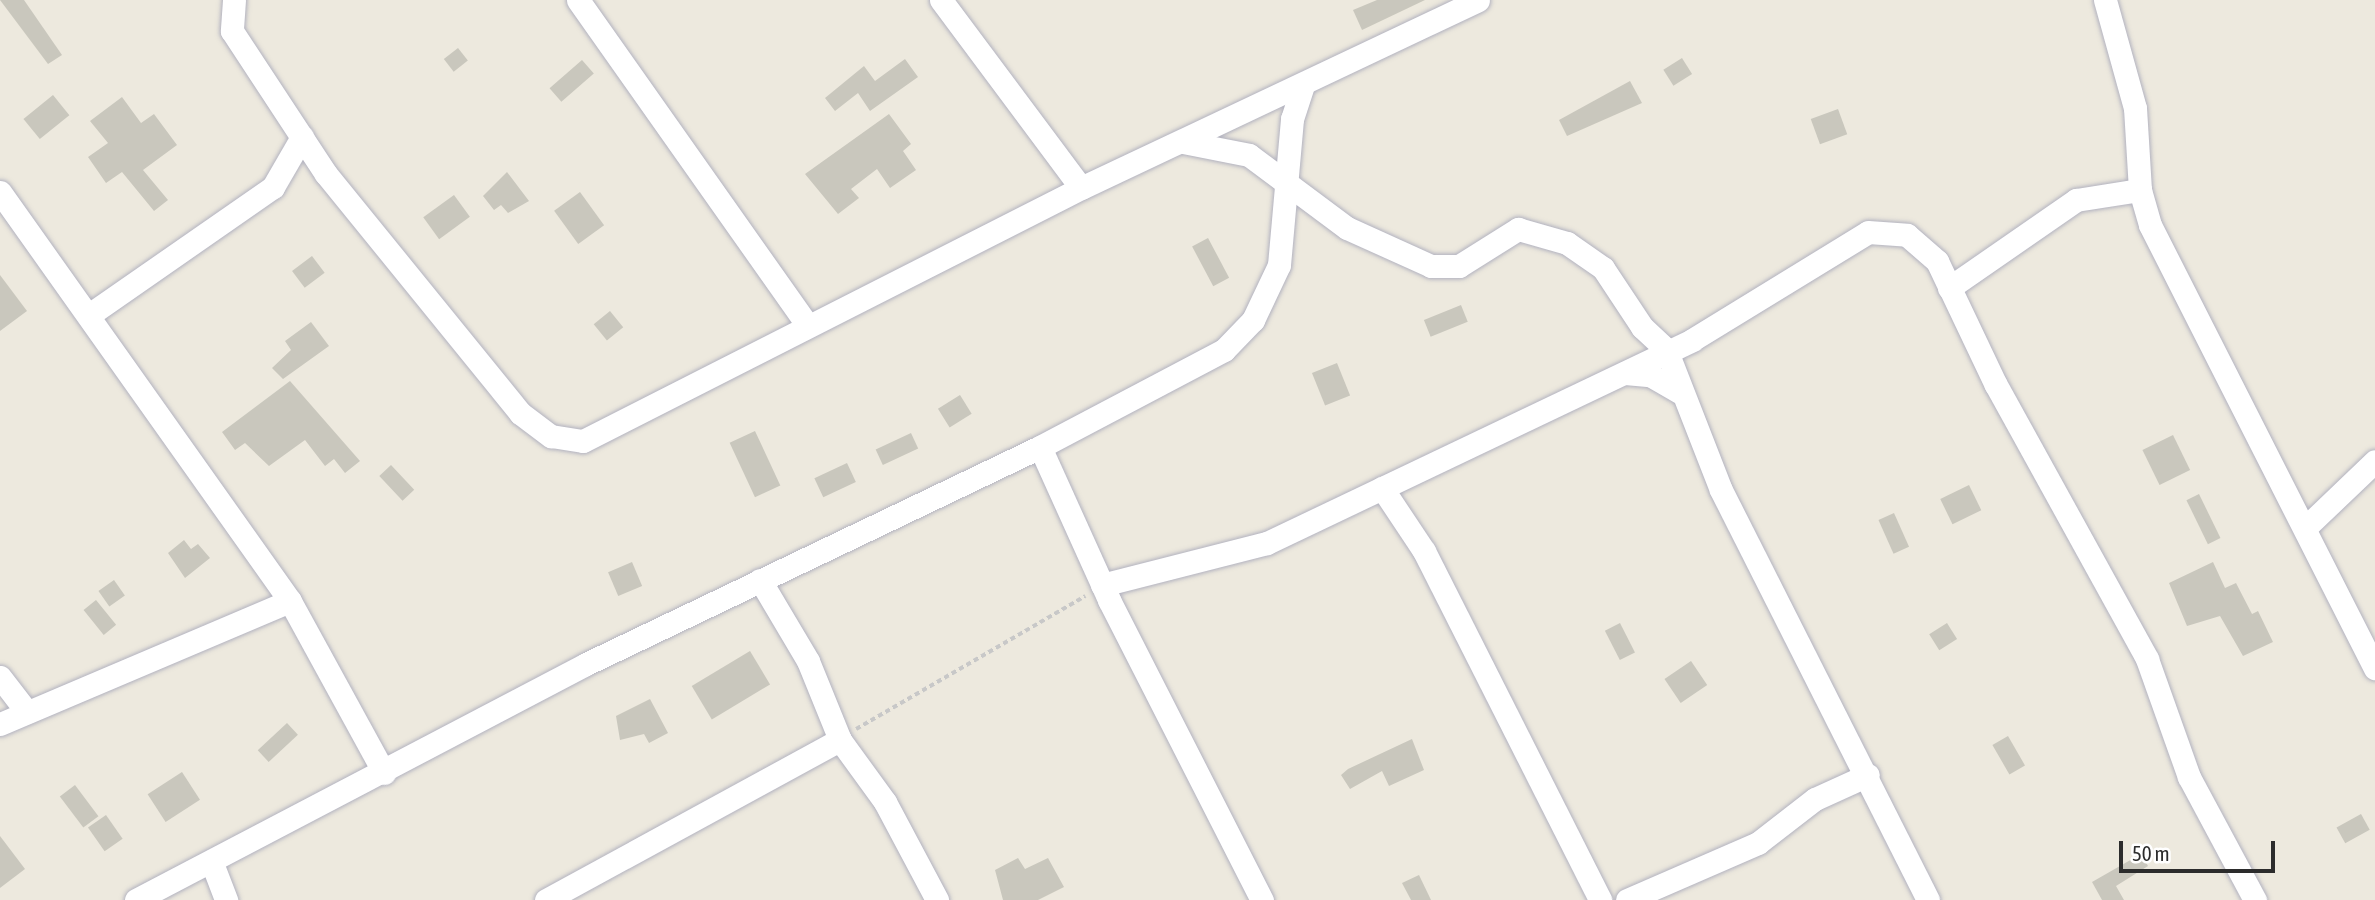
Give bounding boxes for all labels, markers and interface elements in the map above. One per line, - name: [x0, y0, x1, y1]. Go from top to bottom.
- scale bar: [2123, 827, 2279, 871]
- text: 50 m: [2132, 841, 2170, 865]

